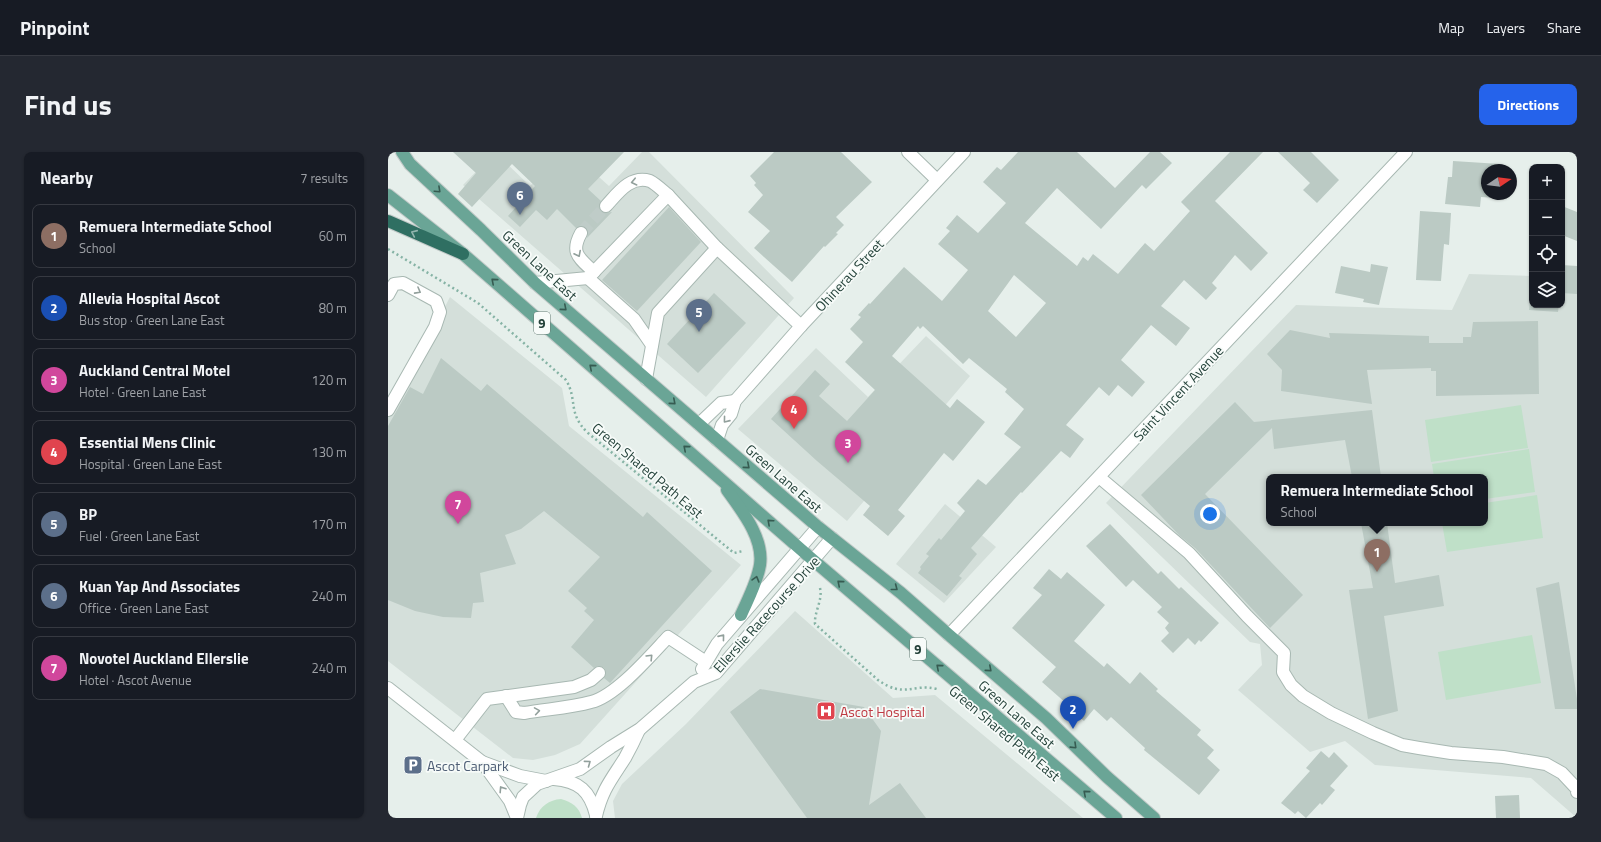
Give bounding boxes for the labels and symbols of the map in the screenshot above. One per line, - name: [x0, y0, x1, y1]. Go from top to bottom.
- north arrow: [1481, 164, 1517, 200]
- one-way arrow: [631, 177, 638, 185]
- pin: 6: [507, 182, 533, 215]
- one-way arrow: [433, 186, 441, 193]
- street label: Green Lane East: [498, 225, 582, 305]
- one-way arrow: [411, 229, 418, 237]
- street label: Ohinerau Street: [810, 234, 888, 316]
- one-way arrow: [573, 250, 581, 257]
- one-way arrow: [491, 279, 499, 286]
- one-way arrow: [414, 287, 421, 294]
- pin: 5: [686, 299, 712, 332]
- one-way arrow: [560, 304, 567, 311]
- road number: 9: [534, 312, 550, 334]
- street label: Saint Vincent Avenue: [1128, 340, 1228, 446]
- one-way arrow: [590, 364, 597, 371]
- pin: 4: [781, 396, 807, 429]
- one-way arrow: [668, 397, 675, 404]
- one-way arrow: [724, 416, 731, 423]
- street label: Green Shared Path East: [588, 417, 708, 523]
- pin: 3: [835, 430, 861, 463]
- street label: Green Lane East: [741, 439, 827, 517]
- one-way arrow: [684, 446, 691, 453]
- one-way arrow: [742, 461, 749, 468]
- pin: 7: [445, 491, 471, 524]
- your location: [1200, 504, 1220, 524]
- one-way arrow: [767, 519, 775, 527]
- pin: 1: [1364, 539, 1390, 572]
- street label: Ellerslie Racecourse Drive: [708, 551, 824, 677]
- one-way arrow: [751, 575, 760, 582]
- one-way arrow: [837, 580, 845, 587]
- one-way arrow: [891, 584, 898, 591]
- one-way arrow: [718, 635, 725, 642]
- road number: 9: [910, 638, 926, 660]
- one-way arrow: [645, 654, 652, 662]
- one-way arrow: [937, 664, 944, 671]
- one-way arrow: [985, 665, 992, 672]
- street label: Green Lane East: [974, 675, 1060, 753]
- street label: Green Shared Path East: [945, 680, 1065, 786]
- pin: 2: [1060, 696, 1086, 729]
- hospital icon: Ascot Hospital: [815, 700, 837, 722]
- place label: Ascot Hospital: [840, 701, 925, 722]
- one-way arrow: [534, 707, 540, 716]
- one-way arrow: [1069, 741, 1077, 748]
- parking icon: Ascot Carpark: [402, 754, 424, 776]
- place label: Ascot Carpark: [427, 755, 509, 776]
- one-way arrow: [584, 760, 591, 768]
- one-way arrow: [499, 786, 507, 793]
- one-way arrow: [1083, 790, 1091, 797]

